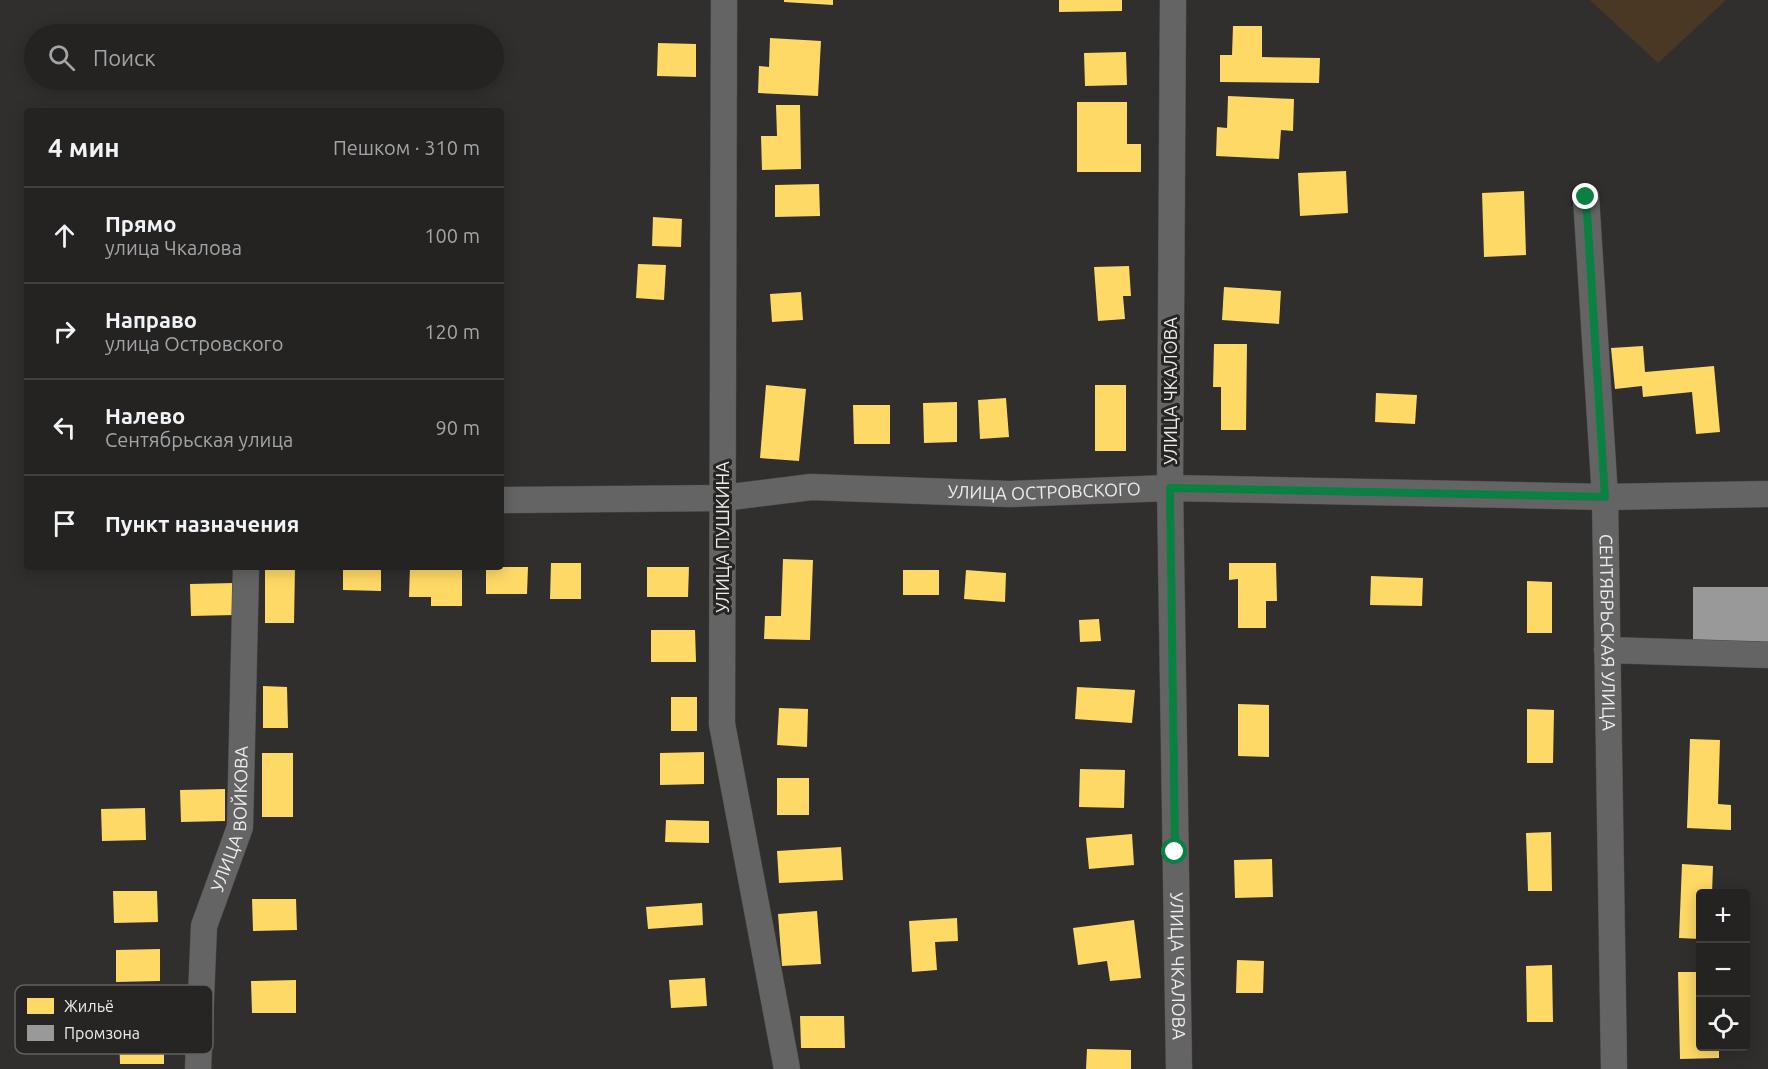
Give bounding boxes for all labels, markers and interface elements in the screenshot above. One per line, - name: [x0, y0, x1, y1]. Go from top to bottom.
- search box: [24, 24, 504, 90]
- icon: search: [45, 41, 78, 74]
- text: Поиск: [93, 45, 156, 70]
- text: 4 мин: [48, 133, 120, 162]
- text: Пешком · 310 m: [333, 136, 480, 159]
- route end: [1572, 183, 1598, 209]
- text: Прямо: [105, 211, 176, 236]
- icon: ahead: [48, 219, 81, 252]
- text: 100 m: [424, 224, 480, 247]
- text: улица Чкалова: [105, 236, 242, 259]
- text: Направо: [105, 307, 197, 332]
- icon: right: [48, 315, 81, 348]
- street label: УЛИЦА ЧКАЛОВА: [1160, 317, 1180, 465]
- text: 120 m: [424, 320, 480, 343]
- text: улица Островского: [105, 332, 283, 355]
- text: Налево: [105, 403, 185, 428]
- icon: left: [48, 411, 81, 444]
- text: 90 m: [436, 416, 480, 439]
- text: Сентябрьская улица: [105, 428, 293, 451]
- street label: УЛИЦА ПУШКИНА: [712, 461, 732, 613]
- street label: УЛИЦА ОСТРОВСКОГО: [947, 478, 1141, 503]
- icon: arrive: [48, 507, 81, 540]
- text: Пункт назначения: [105, 511, 299, 536]
- street label: СЕНТЯБРЬСКАЯ УЛИЦА: [1597, 534, 1620, 731]
- street label: УЛИЦА ВОЙКОВА: [206, 745, 251, 894]
- route start: [1161, 838, 1187, 864]
- map controls: [1696, 889, 1750, 1051]
- button: +: [1696, 889, 1750, 943]
- street label: УЛИЦА ЧКАЛОВА: [1167, 892, 1190, 1040]
- button: −: [1696, 943, 1750, 997]
- legend: [15, 985, 213, 1054]
- text: Жильё: [64, 997, 114, 1015]
- button: locate: [1696, 997, 1750, 1051]
- text: Промзона: [64, 1024, 140, 1042]

